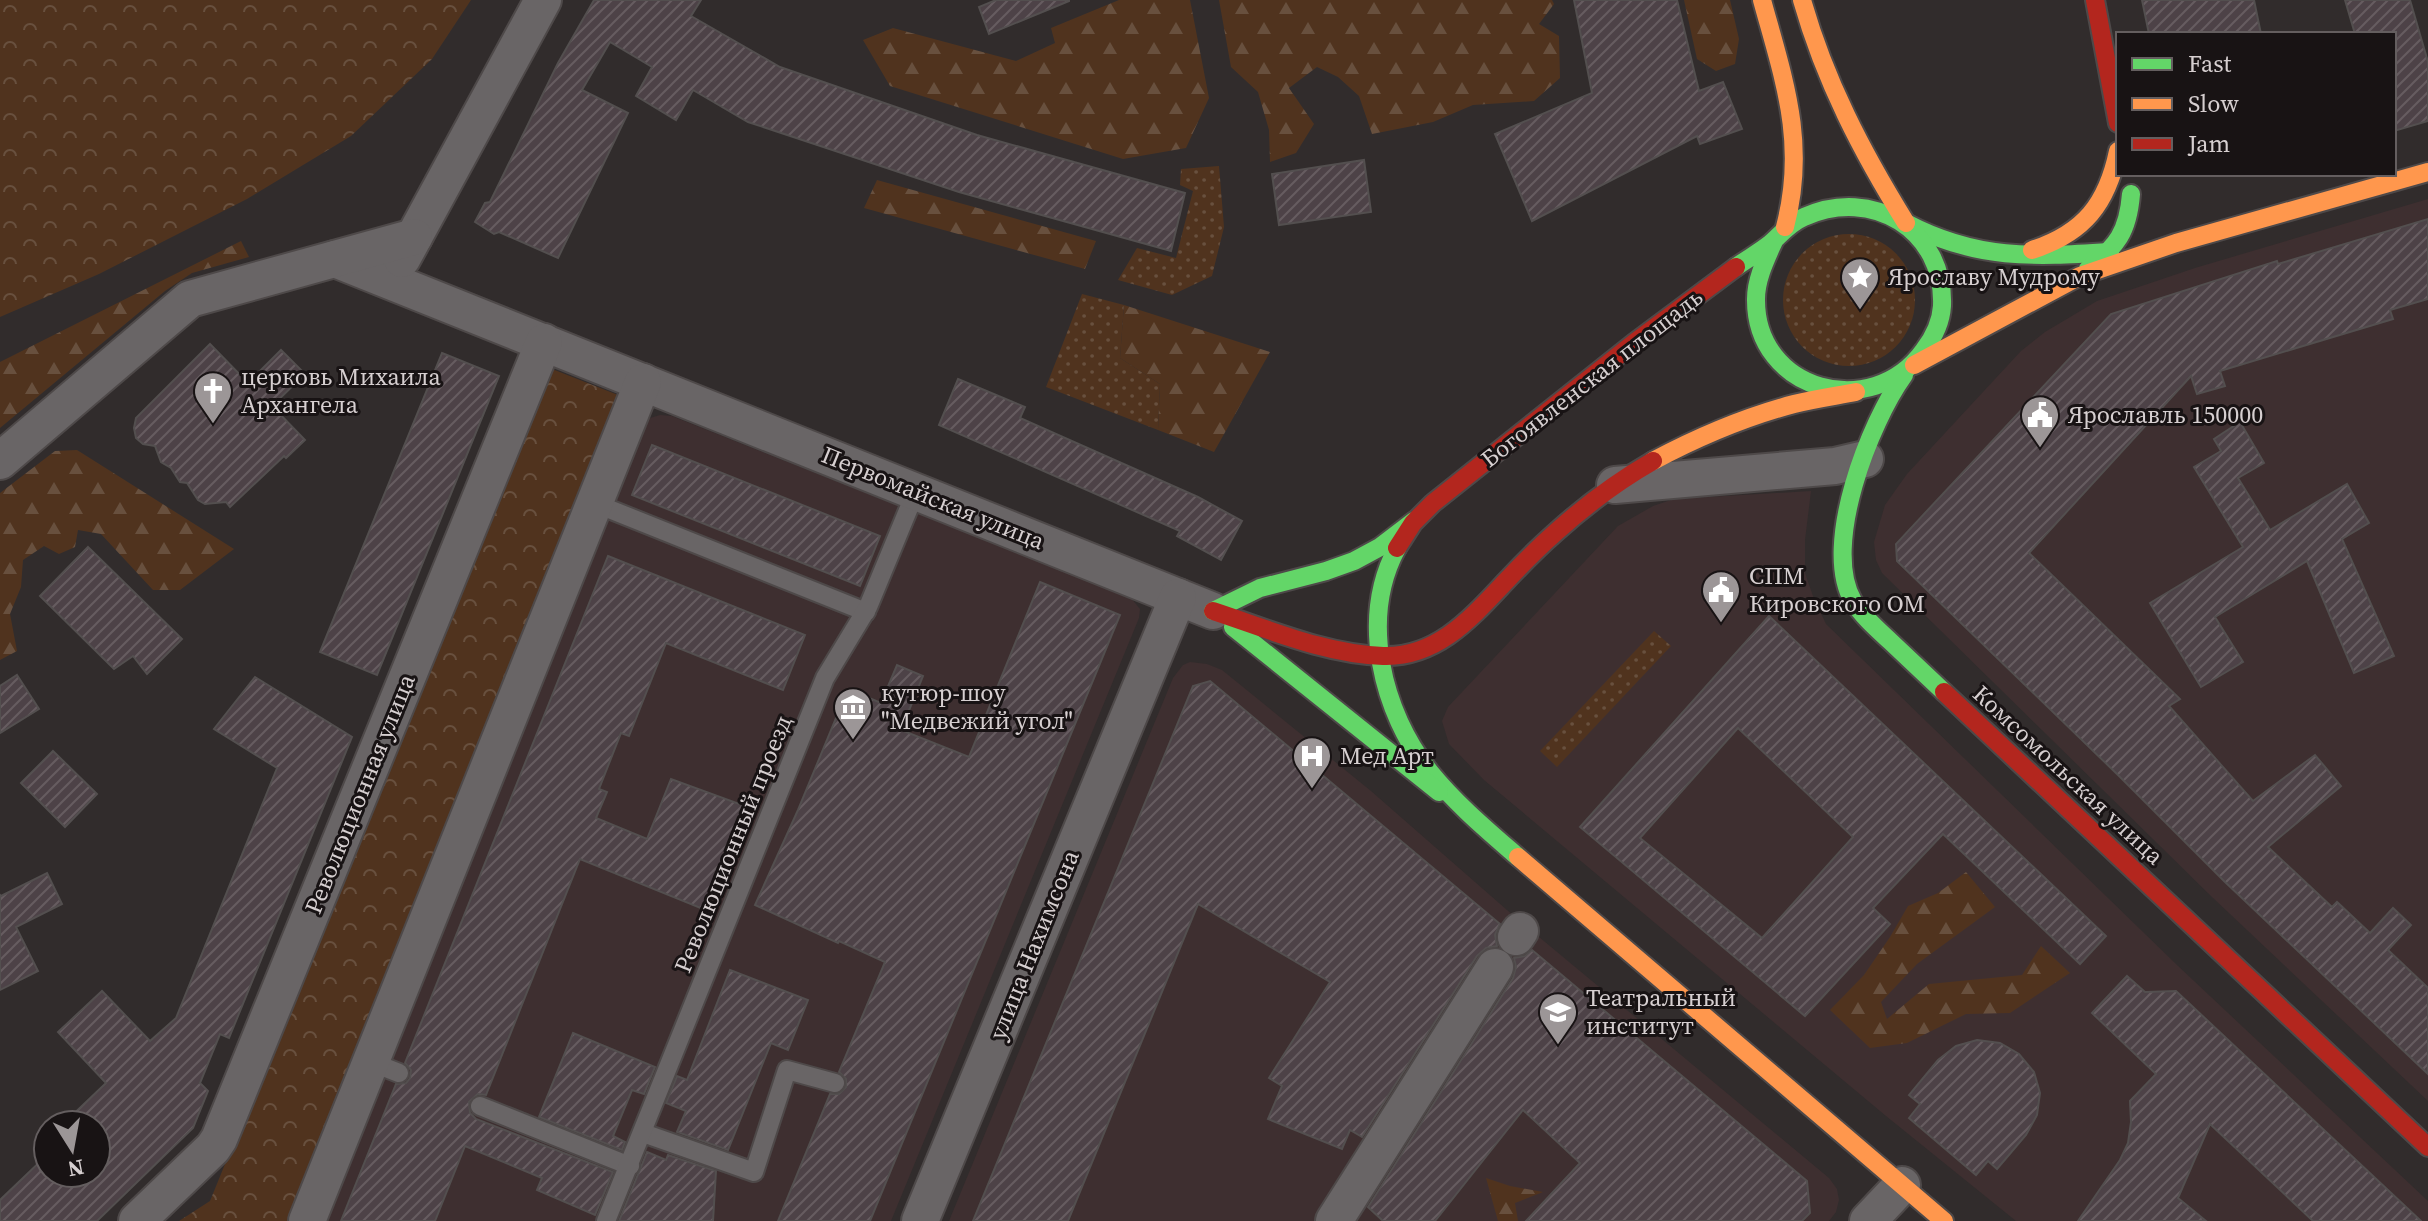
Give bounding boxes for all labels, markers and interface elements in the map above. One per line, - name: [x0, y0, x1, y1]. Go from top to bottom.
- legend: [2116, 32, 2396, 176]
- text: Fast: [2188, 47, 2232, 80]
- text: Slow: [2188, 87, 2239, 120]
- text: Jam: [2187, 127, 2230, 160]
- place icon: Ярославу Мудрому: [1839, 256, 1881, 311]
- place label: Ярославу Мудрому: [1888, 260, 2100, 293]
- street label: Богоявленская площадь: [1474, 280, 1710, 475]
- place label: церковь Михаила Архангела: [241, 360, 442, 421]
- church icon: церковь Михаила Архангела: [192, 370, 234, 425]
- public building icon: Ярославль 150000: [2019, 394, 2061, 449]
- place label: Ярославль 150000: [2068, 398, 2263, 431]
- street label: Первомайская улица: [817, 438, 1050, 558]
- place label: СПМ Кировского ОМ: [1749, 559, 1925, 620]
- public building icon: СПМ Кировского ОМ: [1700, 569, 1742, 624]
- street label: Революционная улица: [296, 668, 423, 919]
- place label: кутюр-шоу "Медвежий угол": [881, 676, 1073, 737]
- street label: Комсомольская улица: [1966, 677, 2171, 872]
- museum icon: кутюр-шоу "Медвежий угол": [832, 686, 874, 741]
- street label: Революционный проезд: [666, 710, 799, 977]
- hospital icon: Мед Арт: [1291, 735, 1333, 790]
- place label: Мед Арт: [1340, 739, 1434, 772]
- street label: улица Нахимсона: [980, 844, 1087, 1045]
- place label: Театральный институт: [1586, 981, 1736, 1042]
- school or university icon: Театральный институт: [1537, 991, 1579, 1046]
- north arrow: [32, 1109, 112, 1189]
- text: N: [65, 1152, 87, 1185]

